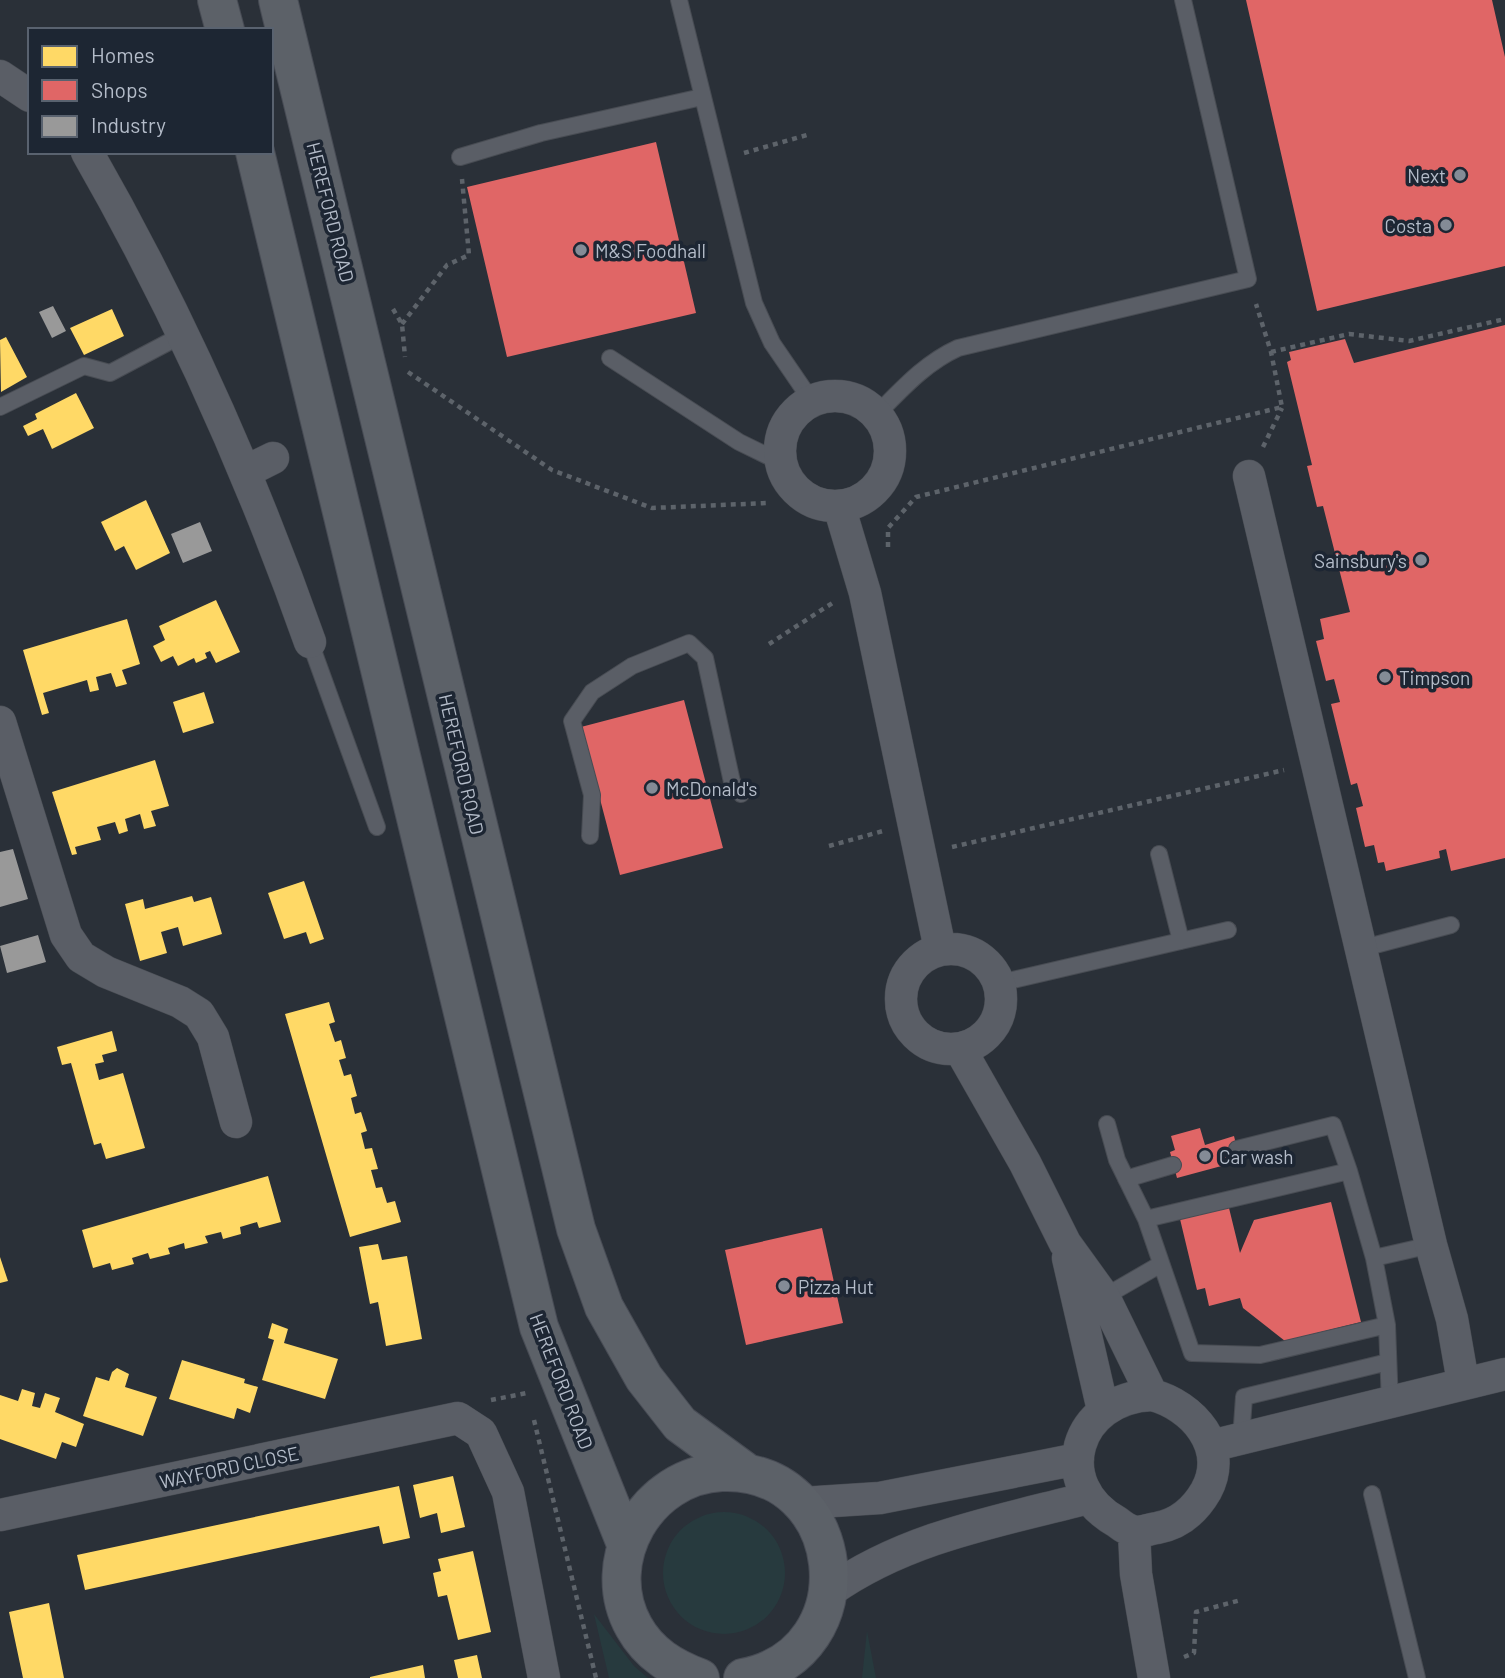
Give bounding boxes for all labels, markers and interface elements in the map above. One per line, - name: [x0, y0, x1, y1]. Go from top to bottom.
- legend: [28, 28, 273, 154]
- text: Homes: [91, 42, 155, 67]
- text: Shops: [91, 77, 148, 102]
- text: Industry: [91, 112, 166, 137]
- street label: HEREFORD ROAD: [302, 140, 360, 284]
- place label: Next: [1407, 164, 1446, 187]
- marker: Next: [1452, 167, 1468, 183]
- place label: Costa: [1384, 214, 1432, 237]
- marker: Costa: [1438, 217, 1454, 233]
- place label: M&S Foodhall: [595, 239, 706, 262]
- marker: M&S Foodhall: [573, 242, 589, 258]
- place label: Sainsbury's: [1314, 549, 1407, 572]
- marker: Sainsbury's: [1413, 552, 1429, 568]
- place label: Timpson: [1399, 666, 1470, 689]
- marker: Timpson: [1377, 669, 1393, 685]
- street label: HEREFORD ROAD: [435, 692, 489, 836]
- place label: McDonald's: [666, 777, 757, 800]
- marker: McDonald's: [644, 780, 660, 796]
- place label: Car wash: [1219, 1145, 1293, 1168]
- marker: Car wash: [1197, 1148, 1213, 1164]
- place label: Pizza Hut: [798, 1275, 874, 1298]
- marker: Pizza Hut: [776, 1278, 792, 1294]
- street label: HEREFORD ROAD: [526, 1310, 598, 1452]
- street label: WAYFORD CLOSE: [157, 1441, 301, 1493]

